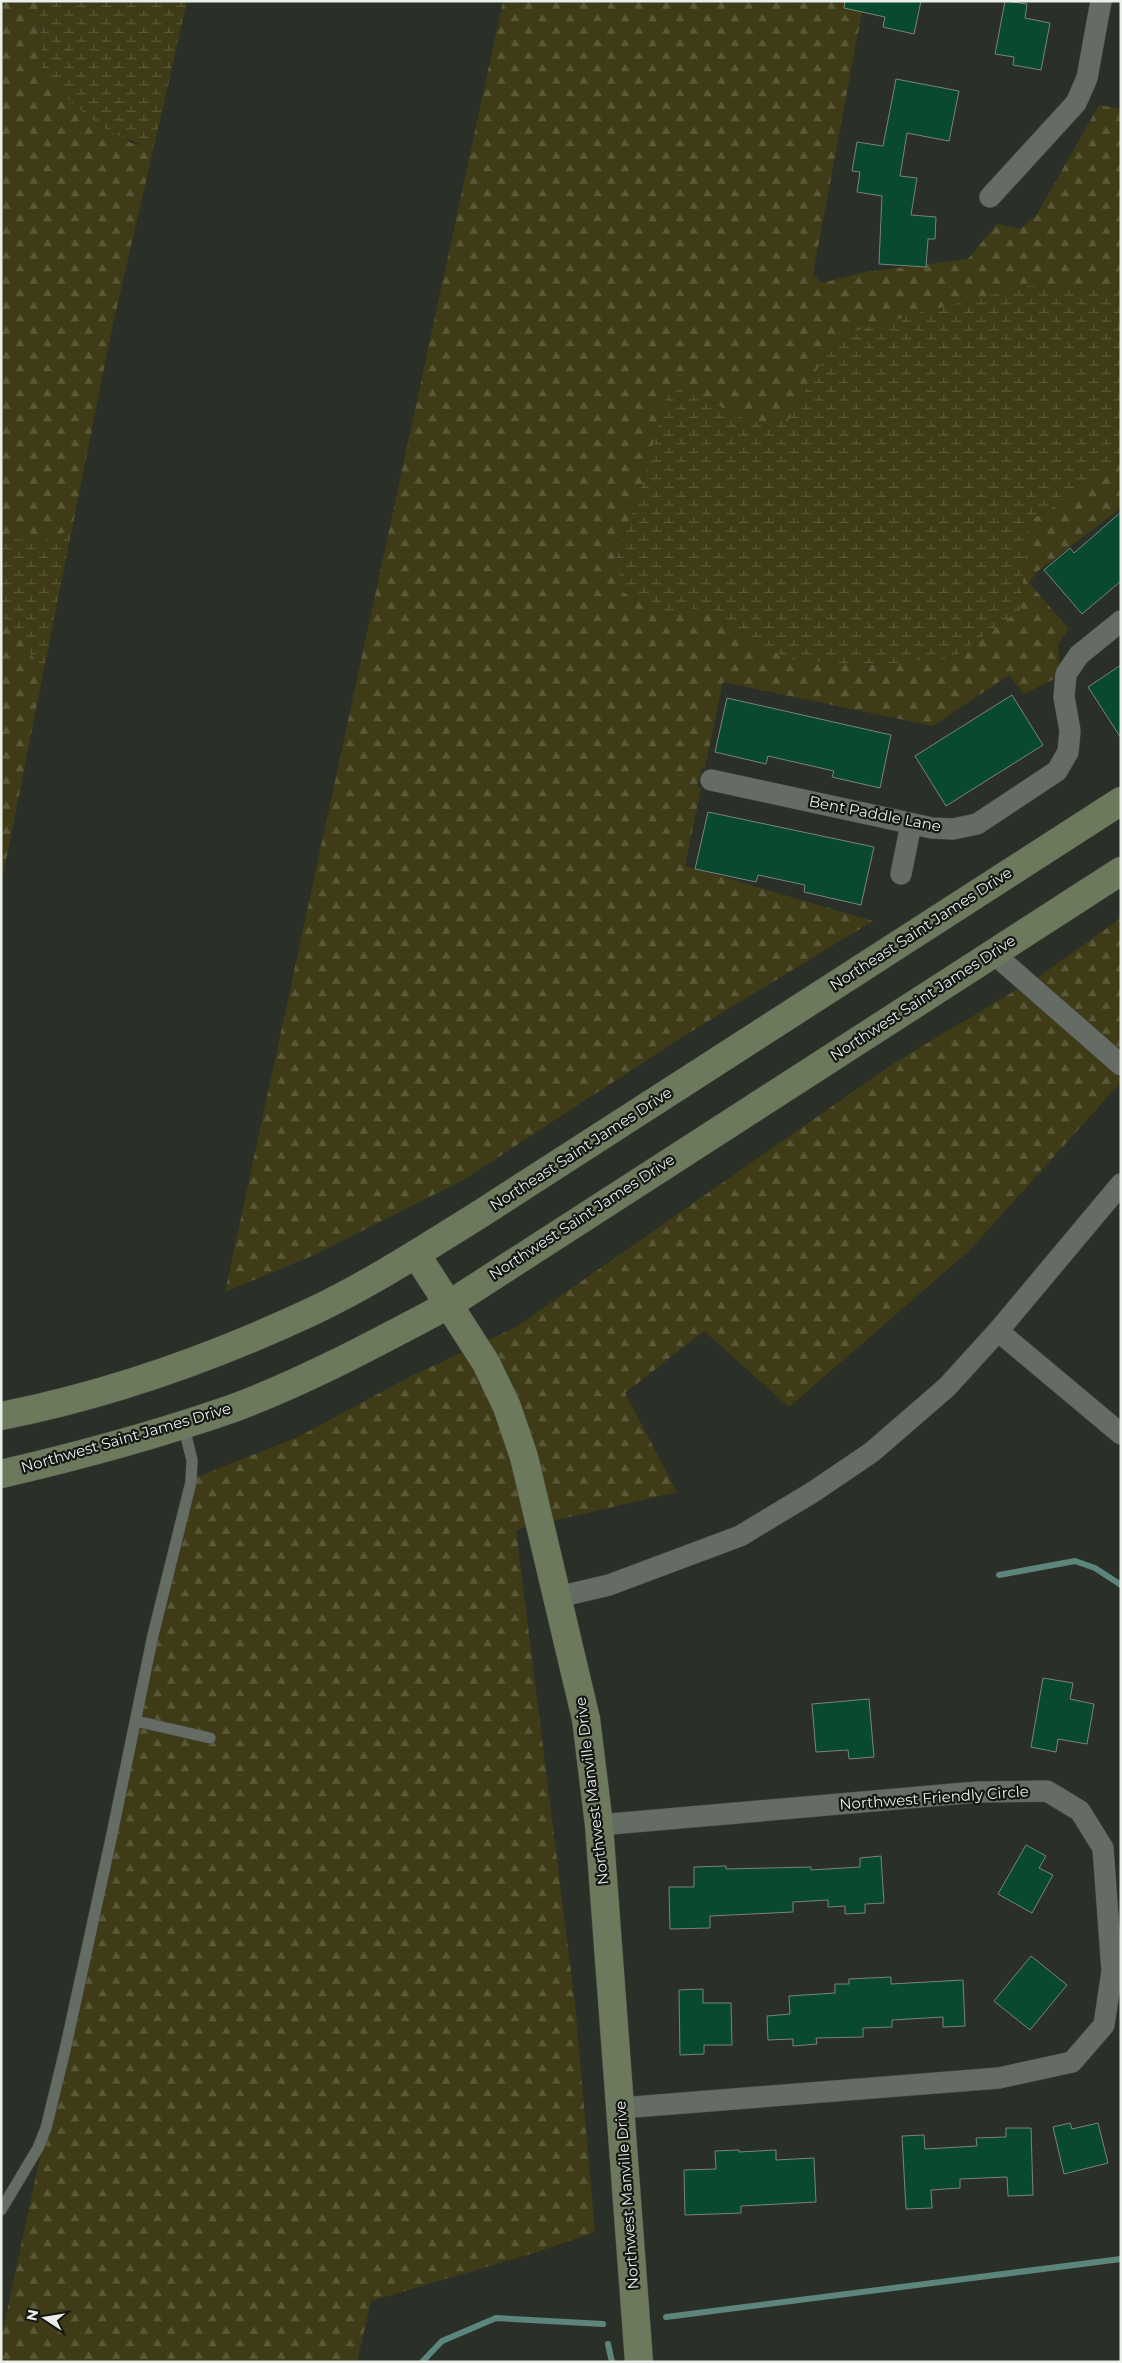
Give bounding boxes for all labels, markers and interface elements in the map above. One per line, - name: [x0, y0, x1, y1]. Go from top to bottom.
- street label: Bent Paddle Lane: [807, 791, 943, 836]
- street label: Northeast Saint James Drive: [826, 863, 1015, 995]
- street label: Northwest Saint James Drive: [826, 930, 1019, 1065]
- street label: Northeast Saint James Drive: [486, 1083, 675, 1215]
- street label: Northwest Saint James Drive: [485, 1149, 678, 1284]
- street label: Northwest Saint James Drive: [19, 1398, 233, 1477]
- street label: Northwest Manville Drive: [571, 1696, 612, 1886]
- street label: Northwest Friendly Circle: [839, 1781, 1029, 1814]
- street label: Northwest Manville Drive: [610, 2100, 643, 2290]
- north arrow: [20, 2293, 70, 2343]
- text: N: [22, 2308, 42, 2323]

